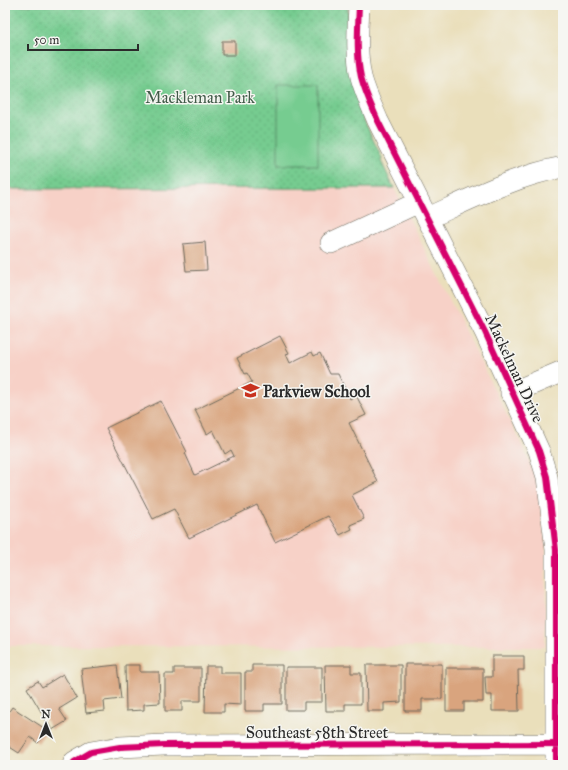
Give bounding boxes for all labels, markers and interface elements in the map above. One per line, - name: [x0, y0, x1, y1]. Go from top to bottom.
- scale bar: [28, 26, 138, 52]
- text: 50 m: [34, 33, 59, 47]
- park label: Mackleman Park: [145, 88, 255, 107]
- street label: Mackelman Drive: [481, 311, 548, 426]
- school or university icon: Parkview School: [240, 381, 260, 401]
- place label: Parkview School: [263, 382, 371, 401]
- north arrow: [26, 704, 66, 744]
- text: N: [41, 708, 51, 721]
- street label: Southeast 58th Street: [246, 723, 389, 742]

